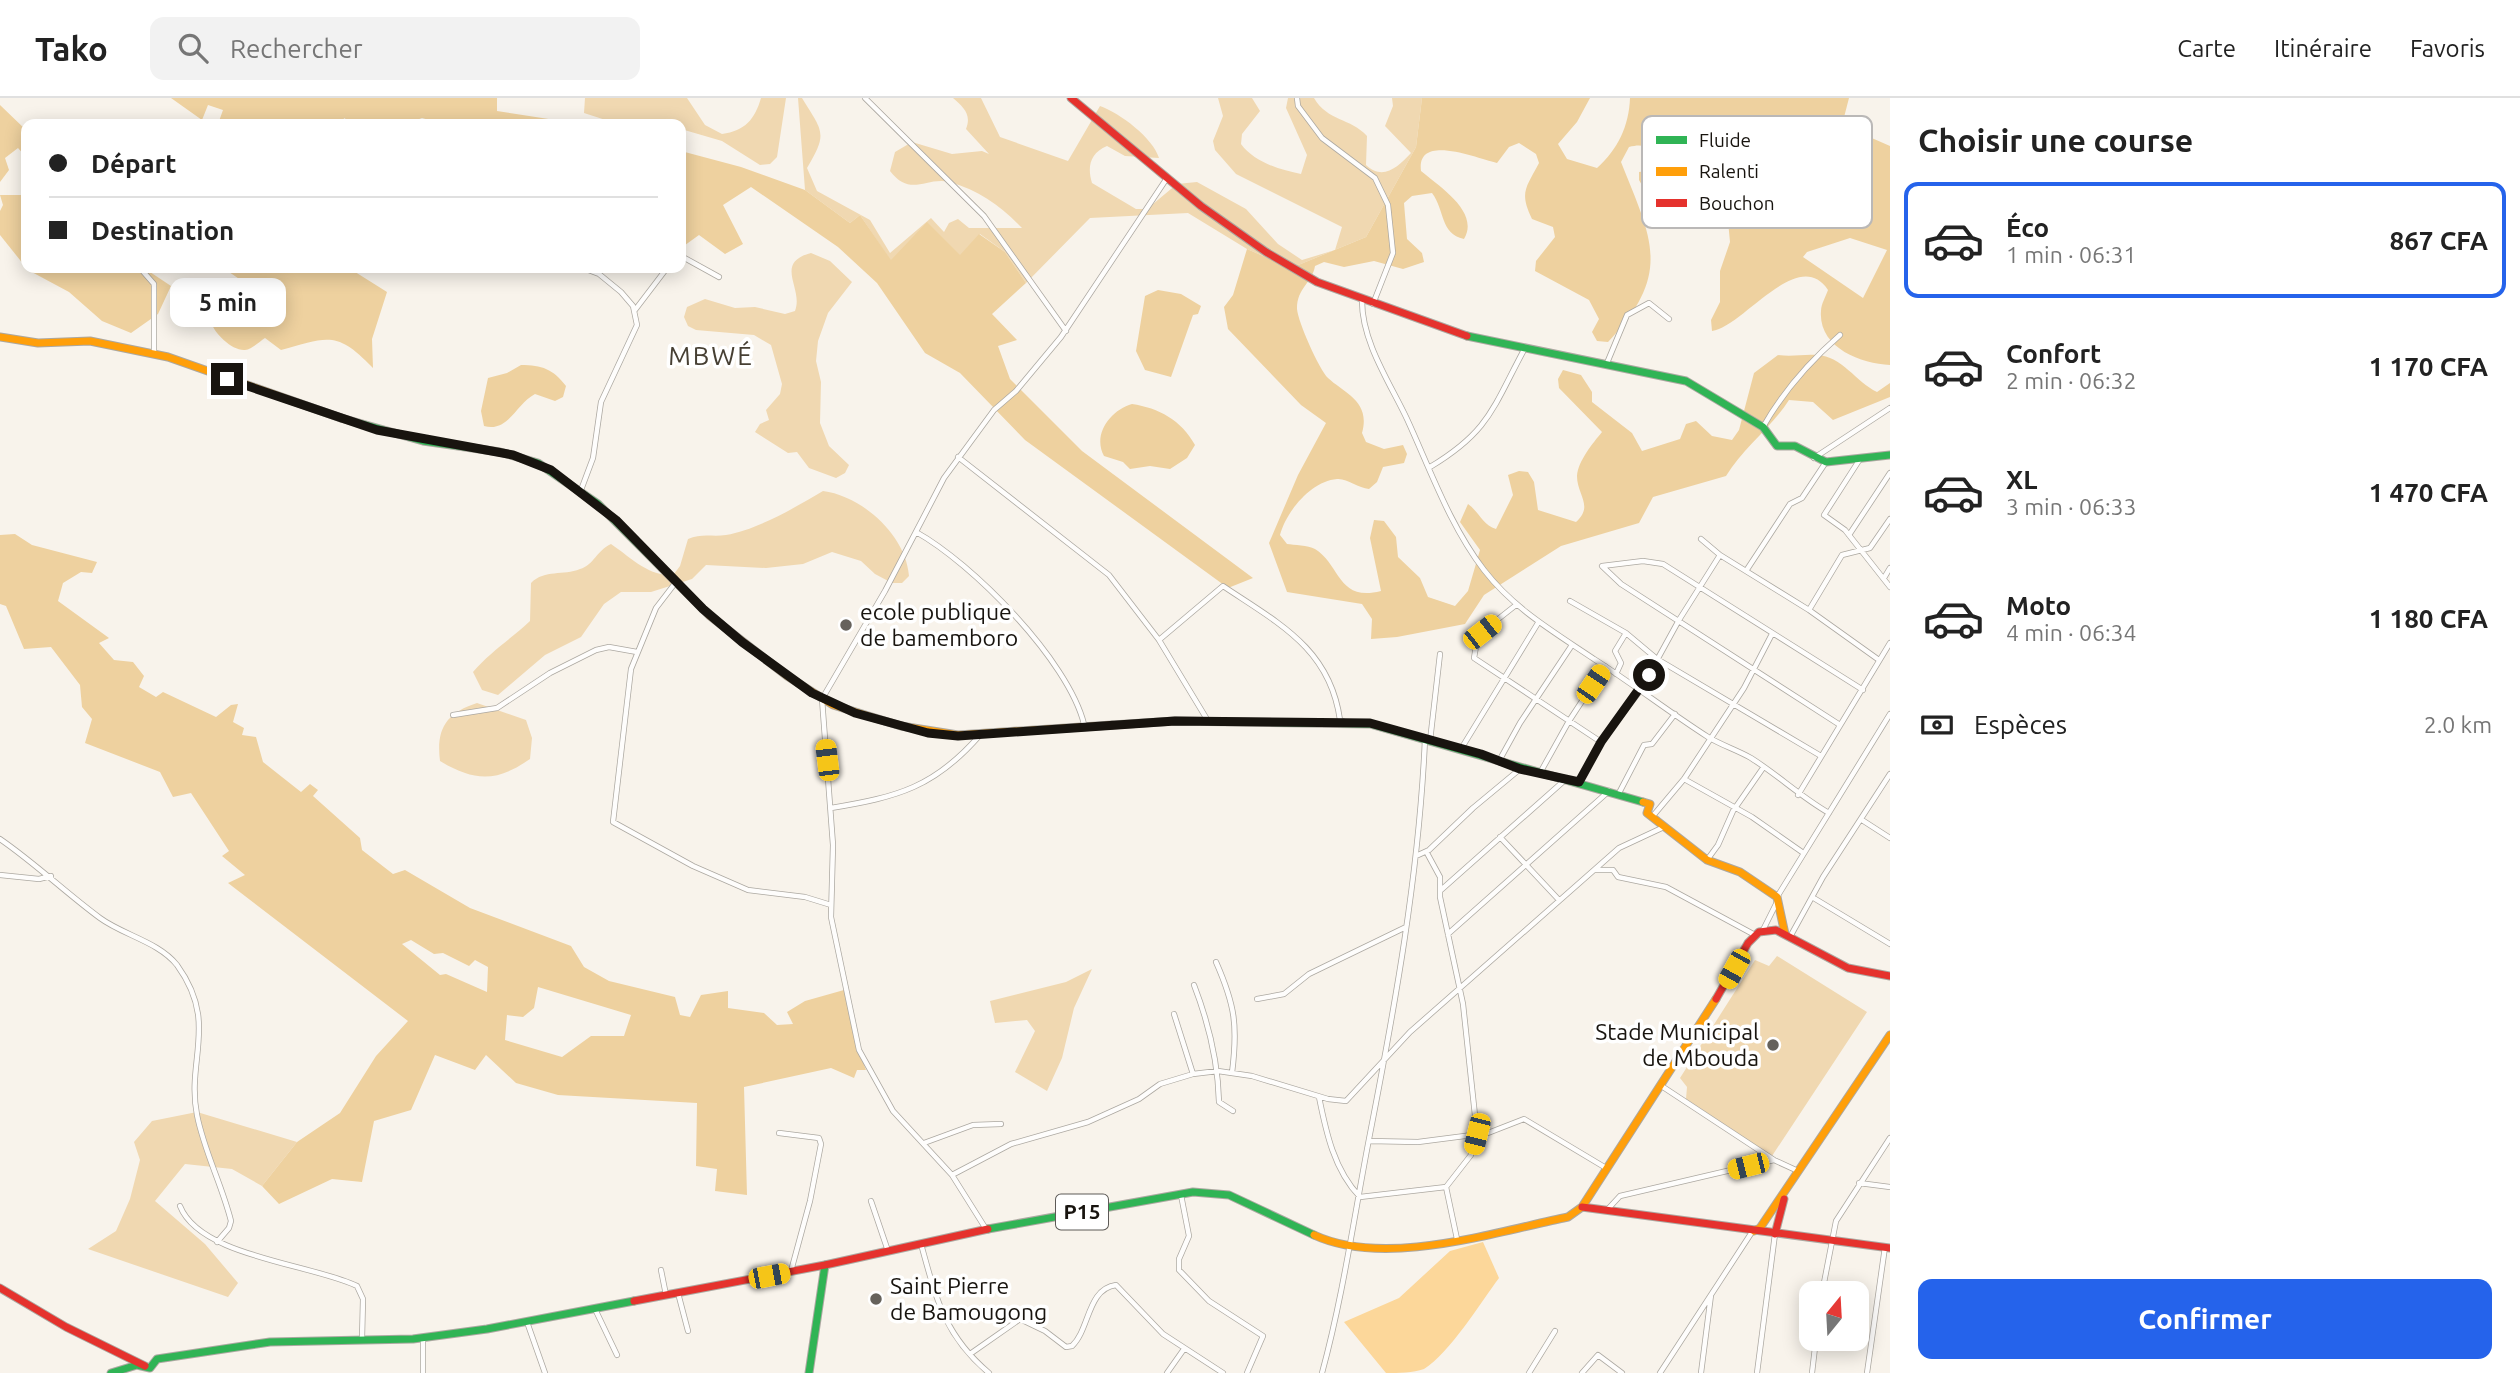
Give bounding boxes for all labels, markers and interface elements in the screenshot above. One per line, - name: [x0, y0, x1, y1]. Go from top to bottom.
- search box: [150, 17, 640, 80]
- icon: search: [174, 29, 212, 67]
- text: Tako: [35, 30, 108, 67]
- text: Rechercher: [230, 34, 363, 63]
- text: Carte: [2177, 35, 2236, 62]
- text: Itinéraire: [2274, 35, 2372, 62]
- text: Favoris: [2410, 35, 2485, 62]
- legend: [1642, 116, 1872, 228]
- text: Choisir une course: [1918, 122, 2193, 158]
- text: Fluide: [1699, 129, 1751, 151]
- text: Départ: [91, 149, 177, 178]
- text: Ralenti: [1699, 160, 1759, 182]
- text: Bouchon: [1699, 192, 1775, 214]
- icon: car: [1922, 209, 1985, 272]
- text: Éco: [2006, 213, 2049, 242]
- text: Destination: [91, 216, 234, 245]
- text: 867 CFA: [2390, 226, 2488, 255]
- text: 1 min · 06:31: [2006, 242, 2137, 267]
- callout: 5 min: [169, 278, 285, 327]
- text: 5 min: [199, 290, 257, 315]
- icon: car: [1922, 335, 1985, 398]
- text: Confort: [2006, 339, 2101, 368]
- district label: MBWÉ: [668, 340, 754, 370]
- text: 1 170 CFA: [2369, 352, 2488, 381]
- route end: [211, 363, 243, 395]
- text: 2 min · 06:32: [2006, 368, 2137, 393]
- icon: car: [1922, 461, 1985, 524]
- text: XL: [2006, 465, 2037, 494]
- text: 1 470 CFA: [2369, 478, 2488, 507]
- text: 3 min · 06:33: [2006, 494, 2137, 519]
- icon: car: [1922, 587, 1985, 650]
- text: Moto: [2006, 591, 2071, 620]
- place label: ecole publique de bamemboro: [860, 599, 1018, 650]
- text: 1 180 CFA: [2369, 604, 2488, 633]
- car: [1459, 611, 1506, 653]
- marker: ecole publique de bamemboro: [838, 617, 854, 633]
- text: 4 min · 06:34: [2006, 620, 2137, 645]
- route start: [1633, 659, 1665, 691]
- car: [1573, 661, 1614, 707]
- icon: cash: [1918, 706, 1956, 744]
- text: Espèces: [1974, 710, 2067, 739]
- text: 2.0 km: [2424, 712, 2492, 737]
- car: [815, 738, 840, 782]
- car: [1715, 946, 1754, 992]
- place label: Stade Municipal de Mbouda: [1595, 1019, 1759, 1070]
- marker: Stade Municipal de Mbouda: [1765, 1037, 1781, 1053]
- car: [1462, 1111, 1493, 1157]
- car: [1726, 1151, 1771, 1181]
- road number: P15: [1056, 1194, 1108, 1230]
- car: [747, 1262, 792, 1290]
- place label: Saint Pierre de Bamougong: [890, 1273, 1047, 1324]
- button: Confirmer: [1918, 1279, 2492, 1359]
- north arrow: [1799, 1281, 1869, 1351]
- map controls: [1799, 1281, 1869, 1351]
- marker: Saint Pierre de Bamougong: [868, 1291, 884, 1307]

